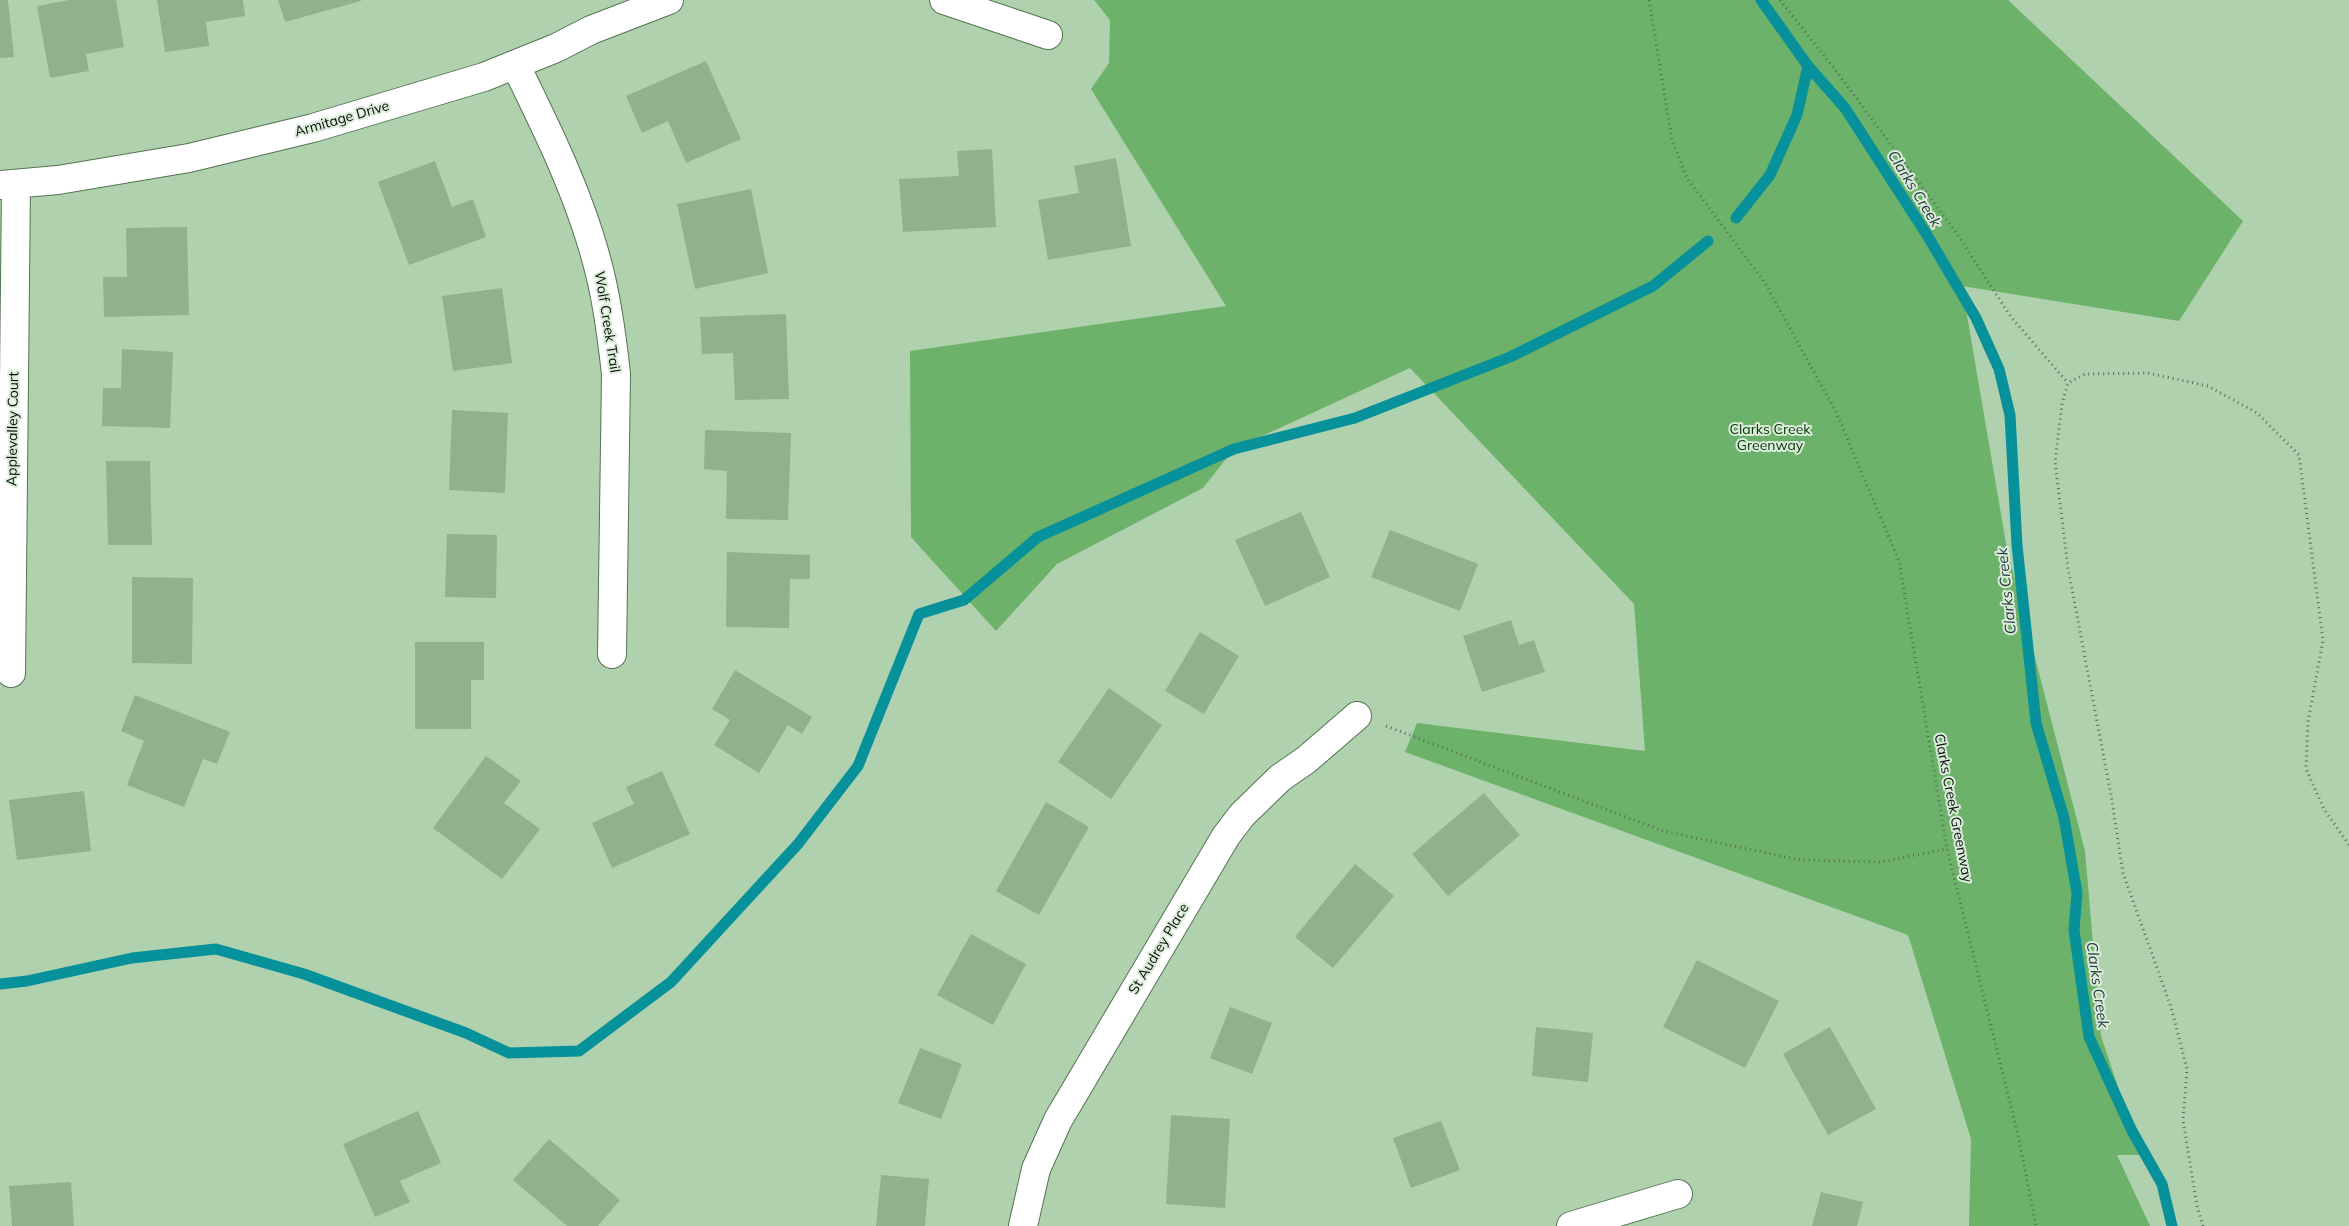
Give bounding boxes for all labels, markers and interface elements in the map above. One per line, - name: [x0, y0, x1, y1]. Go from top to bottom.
- street label: Armitage Drive: [293, 97, 391, 141]
- water label: Clarks Creek: [1883, 147, 1945, 231]
- street label: Wolf Creek Trail: [591, 270, 623, 374]
- street label: Applevalley Court: [4, 372, 22, 486]
- park label: Clarks Creek Greenway: [1729, 422, 1811, 454]
- water label: Clarks Creek: [1994, 547, 2020, 635]
- street label: Clarks Creek Greenway: [1930, 732, 1976, 884]
- street label: St Audrey Place: [1125, 901, 1193, 997]
- water label: Clarks Creek: [2082, 941, 2112, 1029]

